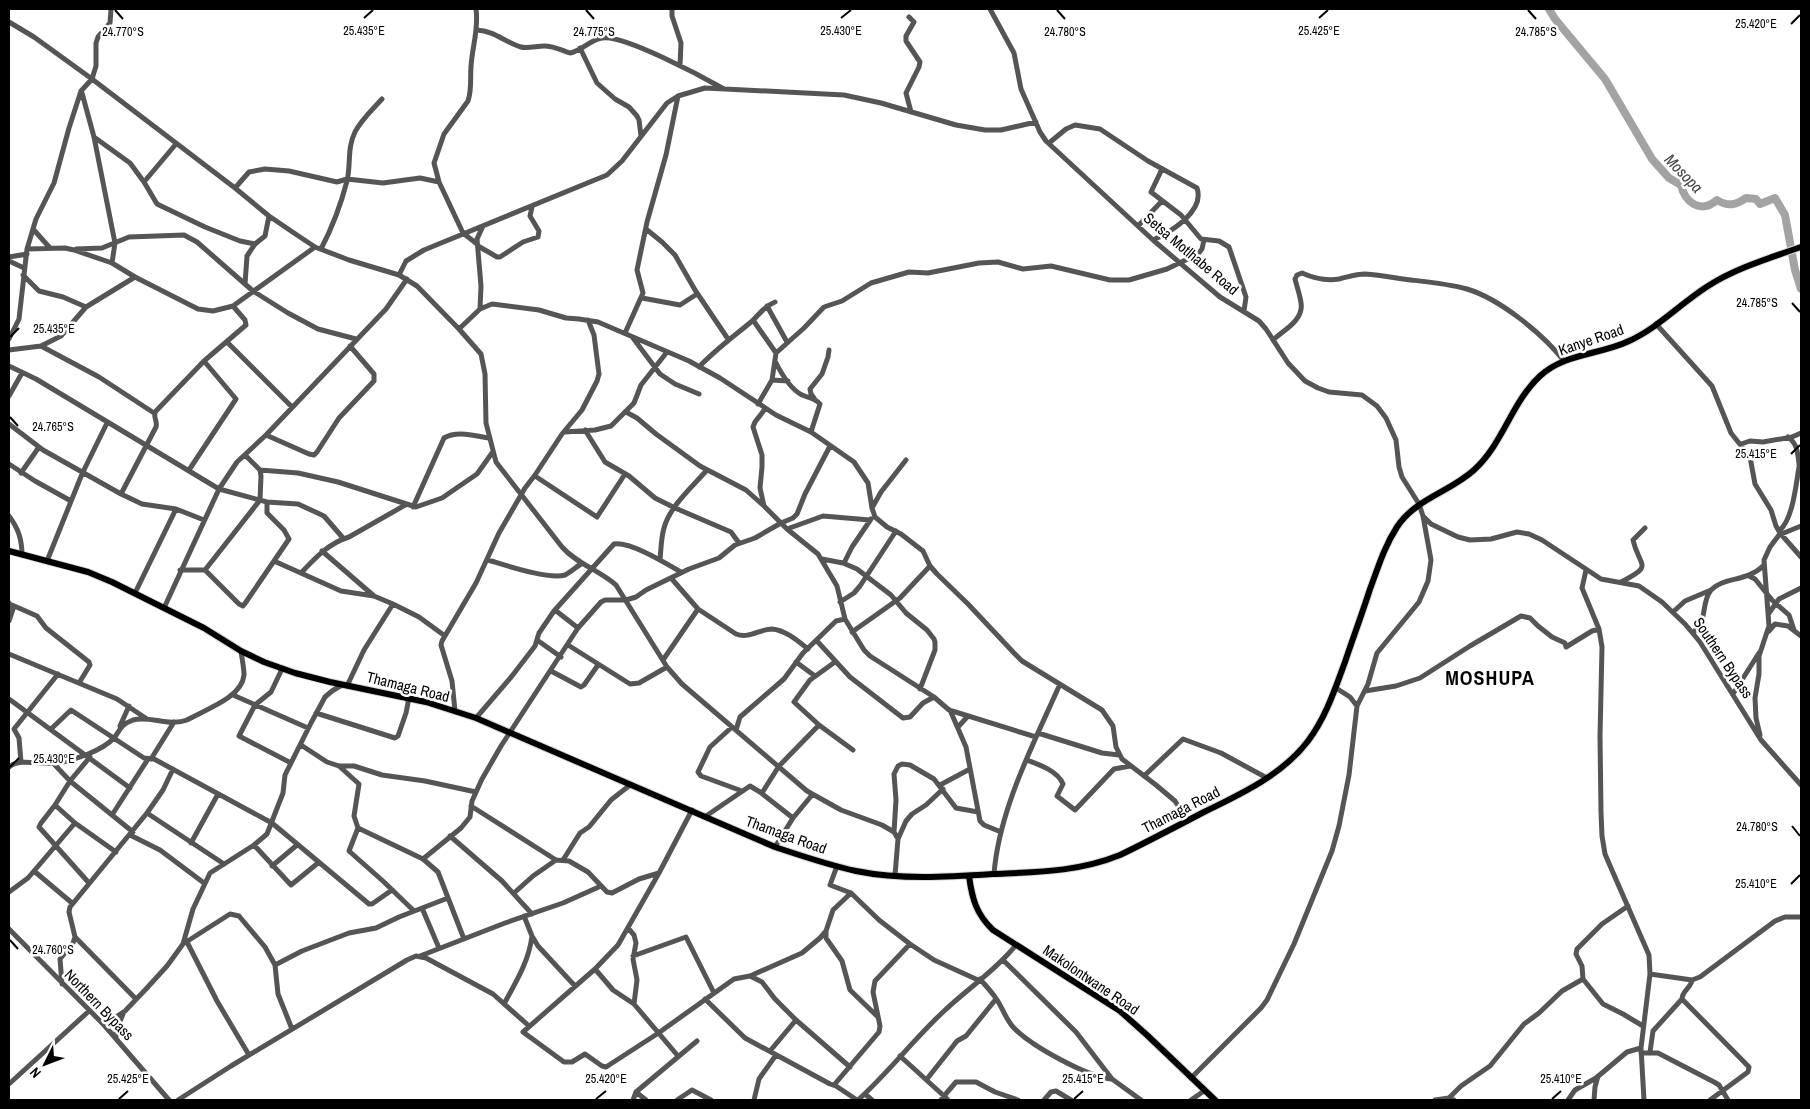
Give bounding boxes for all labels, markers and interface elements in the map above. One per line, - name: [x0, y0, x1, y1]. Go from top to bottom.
- text: 25.420°E: [1735, 16, 1777, 32]
- text: 25.435°E: [343, 23, 385, 39]
- text: 25.430°E: [820, 23, 862, 39]
- text: 25.425°E: [1298, 23, 1340, 39]
- text: 24.770°S: [102, 24, 144, 40]
- text: 24.775°S: [573, 24, 615, 40]
- text: 24.780°S: [1044, 24, 1086, 40]
- text: 24.785°S: [1515, 24, 1557, 40]
- water label: Mosopa: [1660, 149, 1708, 197]
- street label: Setsa Motlhabe Road: [1139, 208, 1243, 300]
- text: 24.785°S: [1736, 295, 1778, 311]
- street label: Kanye Road: [1555, 319, 1626, 360]
- text: 25.435°E: [33, 321, 75, 337]
- text: 24.765°S: [32, 419, 74, 435]
- text: 25.415°E: [1735, 446, 1777, 462]
- street label: Southern Bypass: [1689, 613, 1758, 702]
- district label: MOSHUPA: [1445, 664, 1535, 691]
- street label: Thamaga Road: [364, 666, 452, 707]
- text: 25.430°E: [33, 751, 75, 767]
- street label: Thamaga Road: [1138, 781, 1223, 838]
- street label: Thamaga Road: [743, 810, 830, 859]
- text: 24.780°S: [1736, 819, 1778, 835]
- text: 25.410°E: [1735, 876, 1777, 892]
- street label: Makolontwane Road: [1039, 940, 1144, 1020]
- text: 24.760°S: [32, 942, 74, 958]
- street label: Northern Bypass: [60, 964, 139, 1045]
- north arrow: [20, 1039, 70, 1089]
- text: N: [26, 1064, 45, 1082]
- text: 25.425°E: [107, 1071, 149, 1087]
- text: 25.420°E: [585, 1071, 627, 1087]
- text: 25.415°E: [1062, 1071, 1104, 1087]
- text: 25.410°E: [1540, 1071, 1582, 1087]

